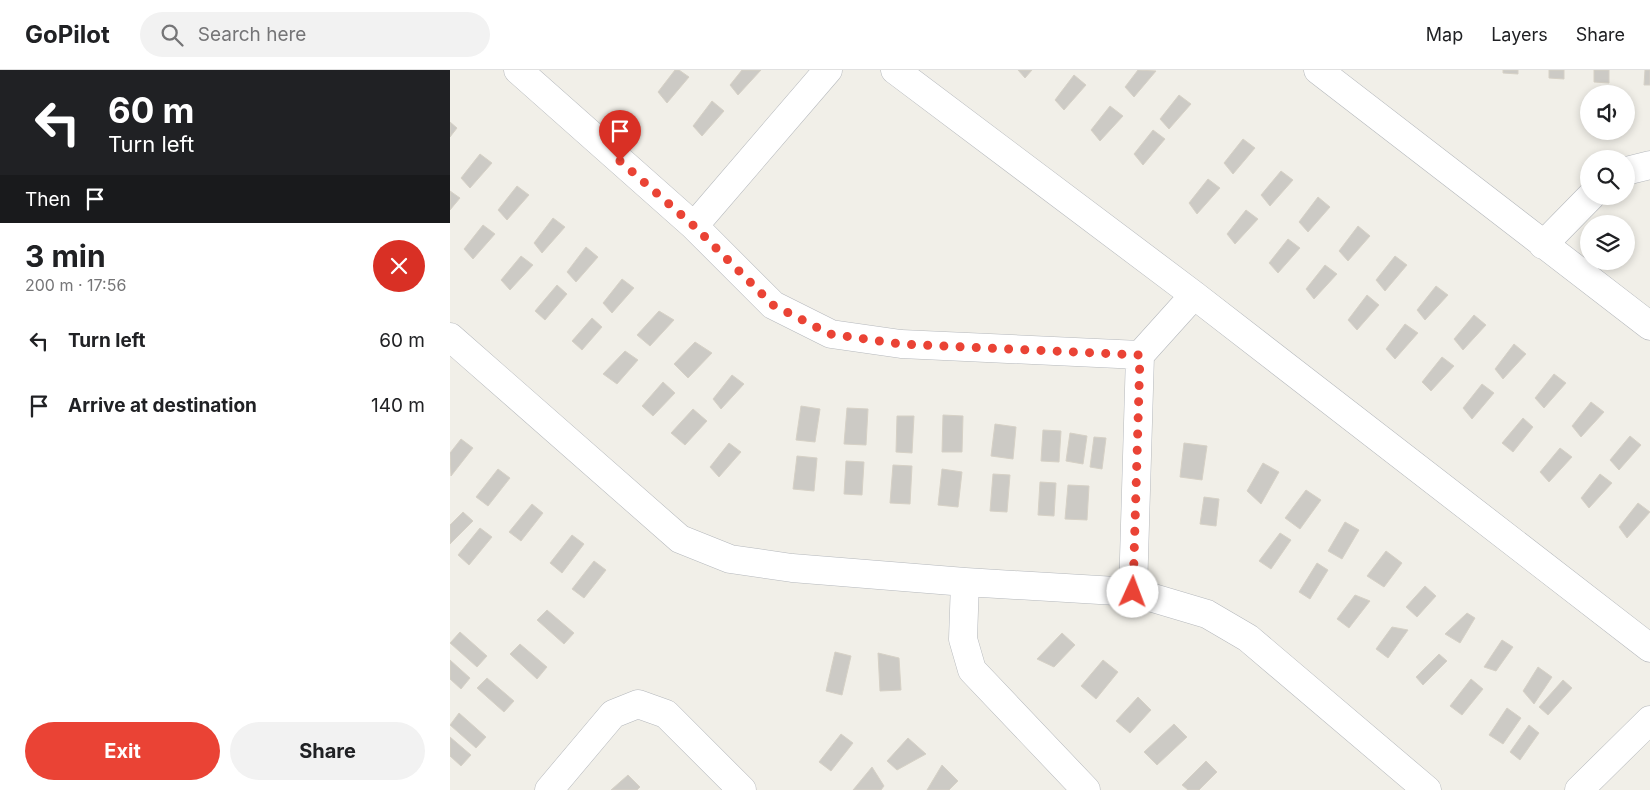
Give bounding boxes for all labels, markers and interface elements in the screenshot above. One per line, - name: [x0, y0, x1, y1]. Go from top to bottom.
- search box: [140, 12, 490, 57]
- text: GoPilot: [25, 20, 110, 49]
- icon: search: [158, 21, 186, 49]
- text: Search here: [198, 23, 306, 46]
- text: Map: [1426, 24, 1463, 45]
- text: Layers: [1491, 24, 1548, 45]
- text: Share: [1576, 24, 1625, 45]
- map controls: [1580, 85, 1635, 270]
- button: sound: [1580, 85, 1635, 140]
- text: 60 m: [108, 89, 195, 131]
- icon: left: [25, 90, 90, 155]
- pin: [599, 110, 641, 161]
- icon: arrive: [606, 117, 634, 145]
- text: Turn left: [108, 131, 194, 157]
- button: search: [1580, 150, 1635, 205]
- icon: arrive: [81, 185, 109, 213]
- text: Then: [25, 188, 71, 211]
- button: layers: [1580, 215, 1635, 270]
- text: 3 min: [25, 238, 106, 274]
- button: close: [373, 240, 425, 292]
- text: 200 m · 17:56: [25, 275, 126, 295]
- icon: left: [25, 327, 53, 355]
- text: Turn left: [68, 329, 146, 352]
- text: 60 m: [379, 329, 425, 352]
- icon: arrive: [25, 392, 53, 420]
- text: Arrive at destination: [68, 394, 257, 417]
- text: 140 m: [371, 394, 425, 417]
- position arrow: [1106, 565, 1158, 617]
- button: Exit: [25, 722, 220, 780]
- button: Share: [230, 722, 425, 780]

